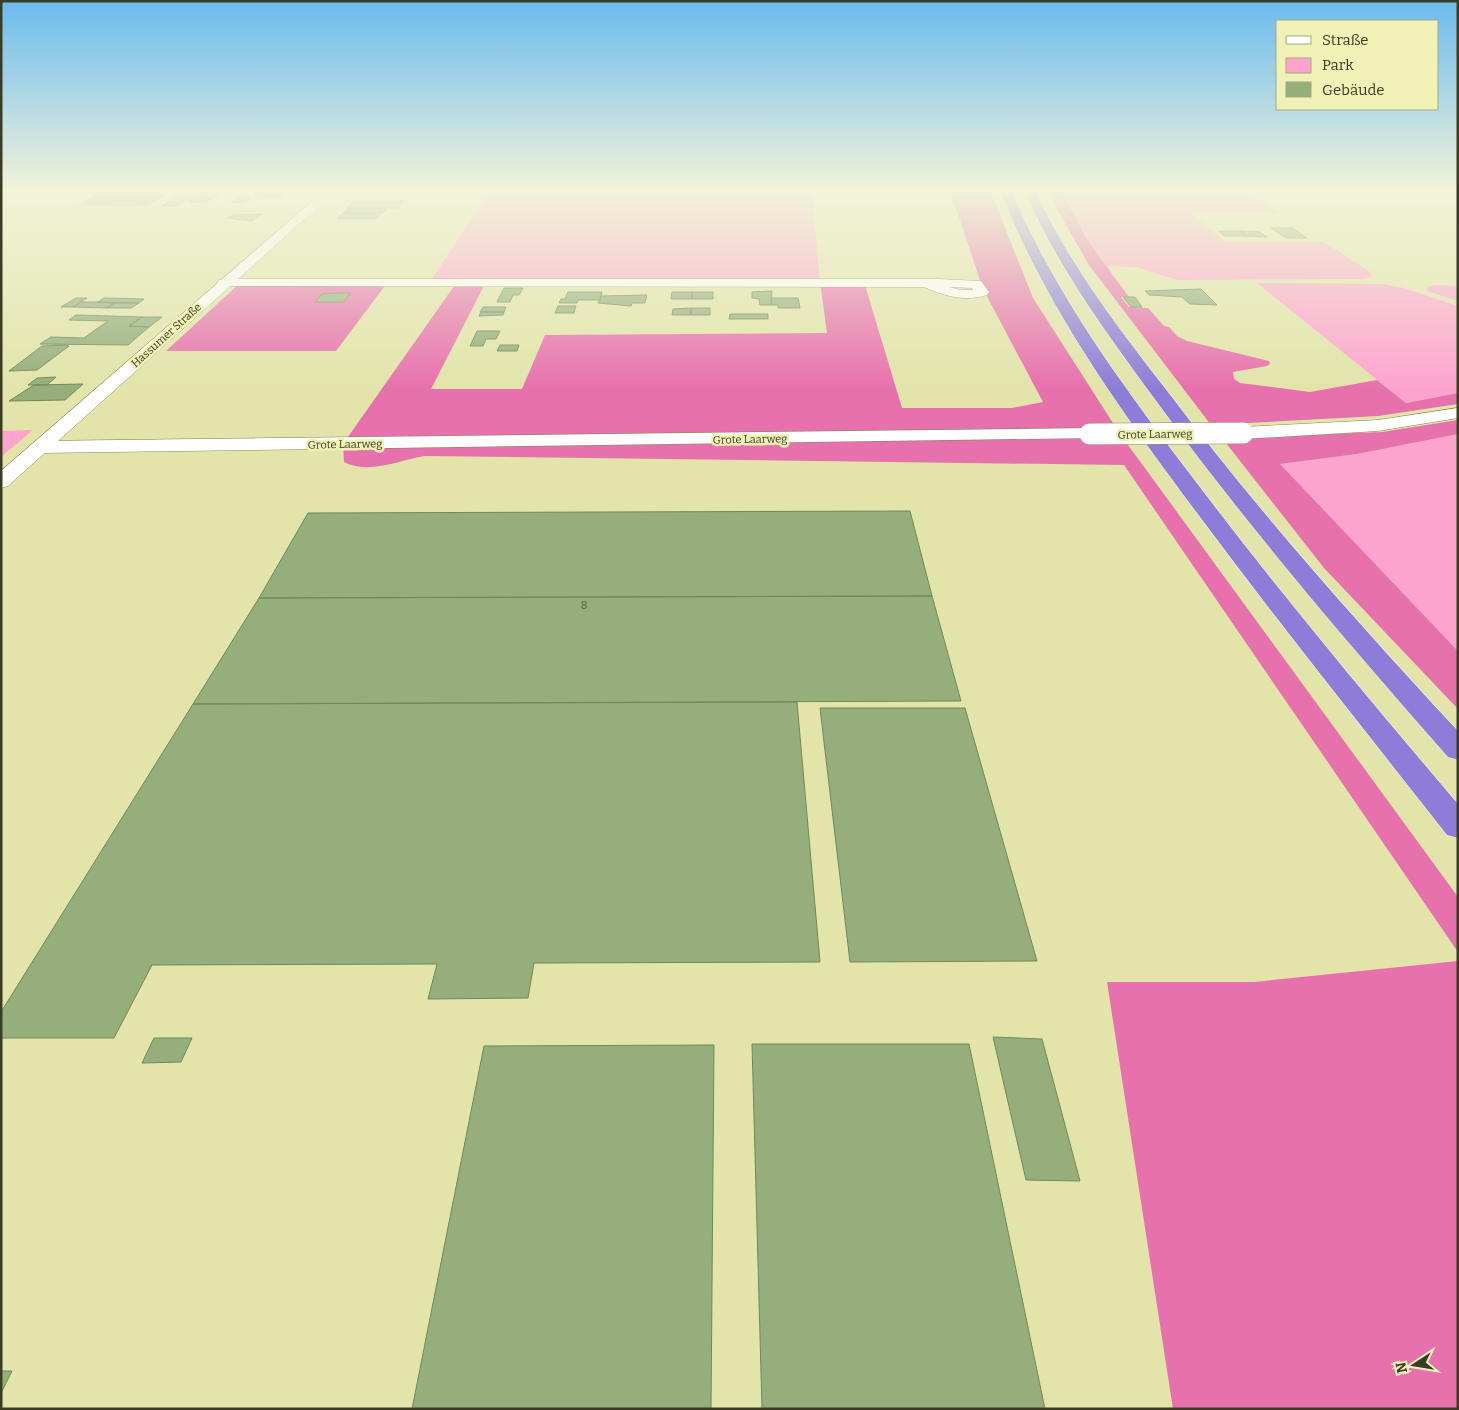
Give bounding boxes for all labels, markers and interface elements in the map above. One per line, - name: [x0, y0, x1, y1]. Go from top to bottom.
- legend: [1276, 20, 1439, 110]
- text: Straße: [1322, 31, 1368, 49]
- text: Park: [1322, 56, 1354, 74]
- text: Gebäude: [1322, 81, 1385, 99]
- street label: Hassumer Straße: [129, 301, 204, 370]
- street label: Grote Laarweg: [1118, 427, 1192, 442]
- street label: Grote Laarweg: [713, 432, 787, 447]
- street label: Grote Laarweg: [308, 437, 382, 452]
- house number: 8: [581, 599, 587, 612]
- north arrow: [1389, 1340, 1439, 1390]
- text: N: [1392, 1360, 1411, 1375]

